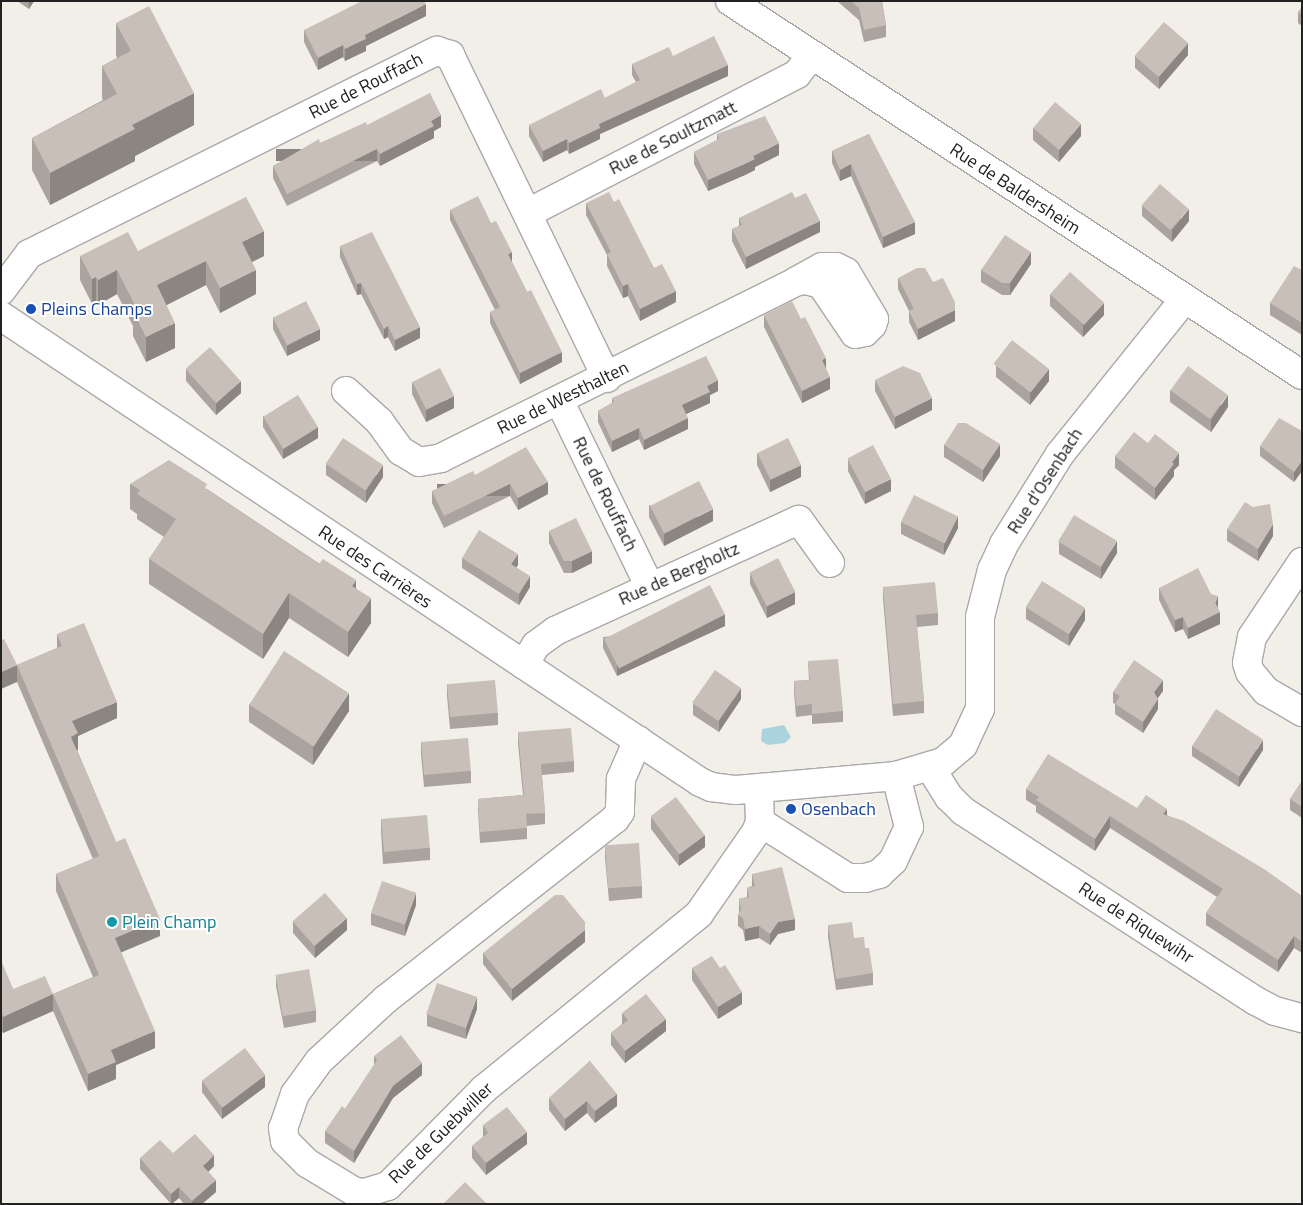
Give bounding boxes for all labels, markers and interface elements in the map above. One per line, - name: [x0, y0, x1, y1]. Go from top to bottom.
- street label: Rue de Rouffach: [306, 48, 426, 124]
- street label: Rue de Soultzmatt: [606, 97, 740, 179]
- street label: Rue de Baldersheim: [946, 139, 1084, 239]
- place label: Pleins Champs: [41, 298, 152, 320]
- marker: Pleins Champs: [25, 303, 37, 315]
- street label: Rue de Westhalten: [494, 357, 632, 439]
- street label: Rue d'Osenbach: [1003, 424, 1087, 538]
- street label: Rue de Rouffach: [568, 433, 642, 555]
- street label: Rue des Carrières: [314, 521, 436, 613]
- street label: Rue de Bergholtz: [615, 538, 743, 610]
- place label: Osenbach: [801, 798, 876, 820]
- marker: Osenbach: [785, 803, 797, 815]
- street label: Rue de Riquewihr: [1074, 878, 1198, 968]
- place label: Plein Champ: [122, 911, 216, 933]
- marker: Plein Champ: [106, 916, 118, 928]
- street label: Rue de Guebwiller: [384, 1078, 498, 1188]

